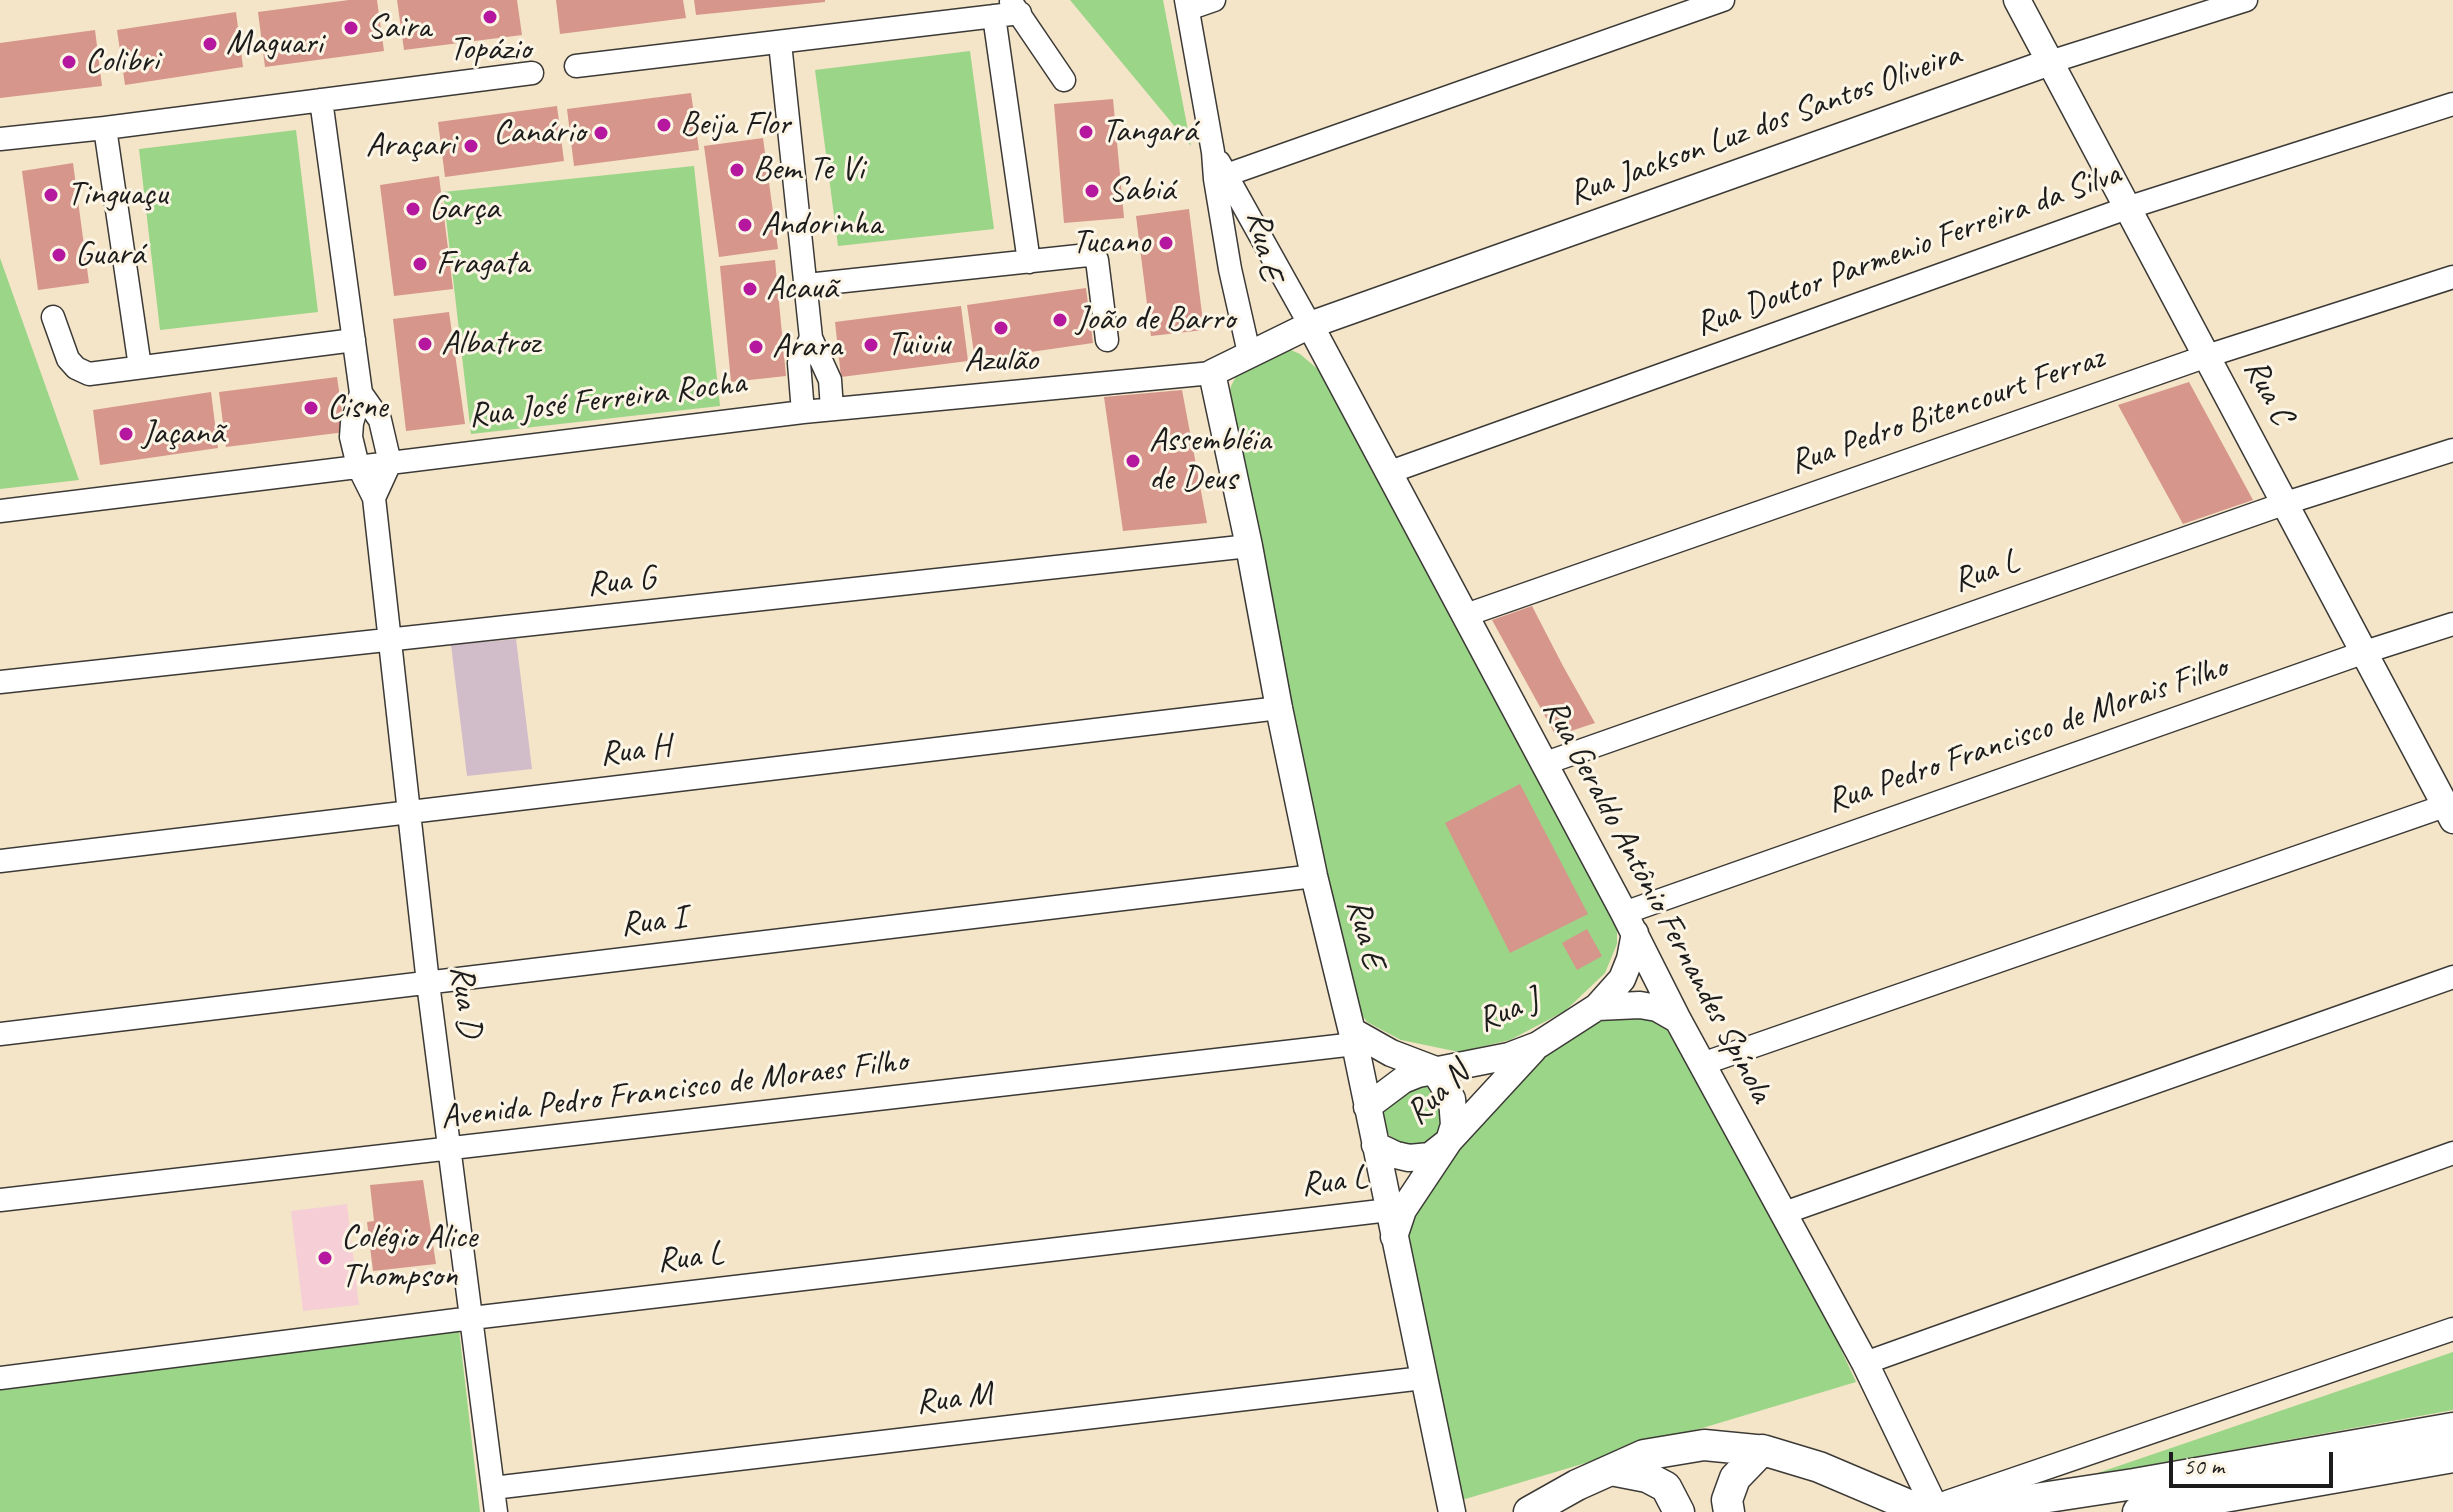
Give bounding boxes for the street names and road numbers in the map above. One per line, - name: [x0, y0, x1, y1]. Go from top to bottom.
- street label: Rua Jackson Luz dos Santos Oliveira: [1564, 35, 1966, 215]
- street label: Rua Doutor Parmenio Ferreira da Silva: [1690, 154, 2126, 346]
- street label: Rua E: [1237, 208, 1291, 284]
- street label: Rua Pedro Bitencourt Ferraz: [1785, 338, 2109, 484]
- street label: Rua C: [2234, 353, 2302, 431]
- street label: Rua José Ferreira Rocha: [466, 363, 748, 437]
- street label: Rua L: [1948, 542, 2024, 602]
- street label: Rua G: [585, 558, 657, 606]
- street label: Rua Pedro Francisco de Morais Filho: [1822, 647, 2232, 823]
- street label: Rua Geraldo Antônio Fernandes Spínola: [1533, 692, 1781, 1110]
- street label: Rua H: [597, 726, 673, 776]
- street label: Rua E: [1337, 895, 1393, 973]
- street label: Rua I: [618, 898, 688, 946]
- street label: Rua D: [440, 963, 490, 1039]
- street label: Rua J: [1471, 980, 1545, 1042]
- street label: Avenida Pedro Francisco de Moraes Filho: [438, 1041, 910, 1139]
- street label: Rua N: [1398, 1054, 1478, 1134]
- street label: Rua L: [1299, 1158, 1369, 1206]
- street label: Rua L: [655, 1234, 725, 1282]
- street label: Rua M: [914, 1374, 994, 1424]

